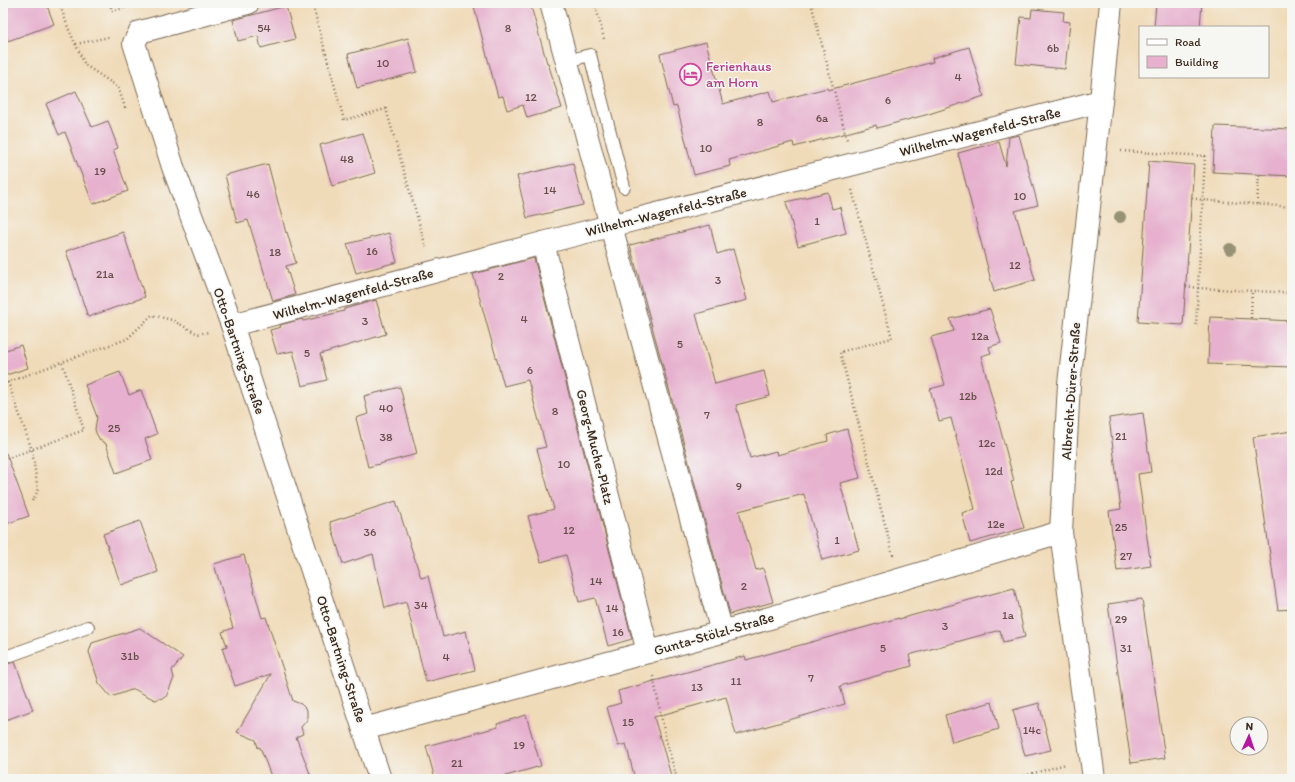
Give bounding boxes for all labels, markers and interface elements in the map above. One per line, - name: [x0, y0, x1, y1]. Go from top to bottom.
- house number: 54: [257, 21, 271, 35]
- house number: 8: [505, 21, 512, 35]
- legend: [1139, 26, 1269, 78]
- text: Road: [1175, 35, 1201, 49]
- house number: 6b: [1047, 41, 1059, 55]
- text: Building: [1175, 55, 1219, 69]
- house number: 10: [377, 56, 389, 70]
- place label: Ferienhaus am Horn: [706, 58, 771, 91]
- hotel icon: Ferienhaus am Horn: [677, 61, 703, 87]
- house number: 4: [954, 70, 962, 84]
- house number: 12: [525, 90, 538, 104]
- house number: 6: [885, 93, 891, 107]
- street label: Wilhelm-Wagenfeld-Straße: [898, 104, 1063, 160]
- house number: 6a: [816, 111, 829, 125]
- house number: 8: [757, 115, 764, 129]
- house number: 10: [700, 141, 712, 155]
- house number: 48: [340, 152, 354, 166]
- house number: 19: [94, 164, 106, 178]
- house number: 14: [544, 183, 556, 197]
- street label: Wilhelm-Wagenfeld-Straße: [584, 184, 749, 240]
- house number: 46: [246, 187, 260, 201]
- house number: 10: [1014, 189, 1026, 203]
- house number: 1: [814, 214, 820, 228]
- house number: 16: [366, 244, 378, 258]
- house number: 18: [269, 245, 281, 259]
- house number: 12: [1009, 258, 1022, 272]
- street label: Wilhelm-Wagenfeld-Straße: [271, 264, 436, 324]
- house number: 21a: [96, 267, 115, 281]
- house number: 2: [498, 269, 505, 283]
- house number: 3: [715, 273, 722, 287]
- street label: Otto-Bartning-Straße: [209, 285, 269, 417]
- house number: 4: [520, 312, 528, 326]
- house number: 3: [362, 314, 369, 328]
- street label: Albrecht-Dürer-Straße: [1058, 321, 1084, 460]
- house number: 12a: [971, 329, 990, 343]
- house number: 5: [677, 337, 683, 351]
- house number: 5: [304, 346, 310, 360]
- house number: 6: [527, 363, 533, 377]
- street label: Georg-Muche-Platz: [572, 388, 618, 507]
- house number: 12b: [959, 389, 977, 403]
- house number: 40: [379, 401, 393, 415]
- house number: 8: [552, 404, 559, 418]
- house number: 7: [704, 408, 710, 422]
- house number: 25: [108, 421, 120, 435]
- house number: 21: [1115, 429, 1127, 443]
- house number: 38: [379, 430, 393, 444]
- house number: 12c: [978, 436, 996, 450]
- house number: 10: [558, 457, 570, 471]
- house number: 12d: [985, 464, 1004, 478]
- house number: 9: [736, 479, 742, 493]
- house number: 12e: [987, 517, 1005, 531]
- house number: 25: [1115, 520, 1127, 534]
- house number: 12: [563, 523, 576, 537]
- house number: 36: [364, 525, 376, 539]
- house number: 1: [834, 533, 840, 547]
- house number: 27: [1120, 549, 1132, 563]
- house number: 14: [590, 574, 602, 588]
- house number: 2: [741, 579, 748, 593]
- street label: Otto-Bartning-Straße: [312, 593, 370, 725]
- house number: 34: [414, 598, 428, 612]
- house number: 14: [606, 601, 618, 615]
- house number: 1a: [1002, 608, 1015, 622]
- street label: Gunta-Stölzl-Straße: [652, 609, 776, 659]
- house number: 29: [1115, 612, 1127, 626]
- house number: 3: [942, 619, 949, 633]
- house number: 16: [612, 625, 624, 639]
- house number: 5: [880, 641, 886, 655]
- house number: 31: [1120, 641, 1132, 655]
- house number: 31b: [121, 649, 139, 663]
- house number: 4: [442, 650, 450, 664]
- house number: 7: [808, 671, 814, 685]
- house number: 11: [730, 674, 742, 688]
- house number: 13: [691, 680, 704, 694]
- house number: 15: [622, 715, 634, 729]
- north arrow: [1229, 716, 1269, 756]
- text: N: [1245, 720, 1254, 733]
- house number: 14c: [1023, 723, 1042, 737]
- house number: 19: [513, 738, 525, 752]
- house number: 21: [451, 756, 463, 770]

